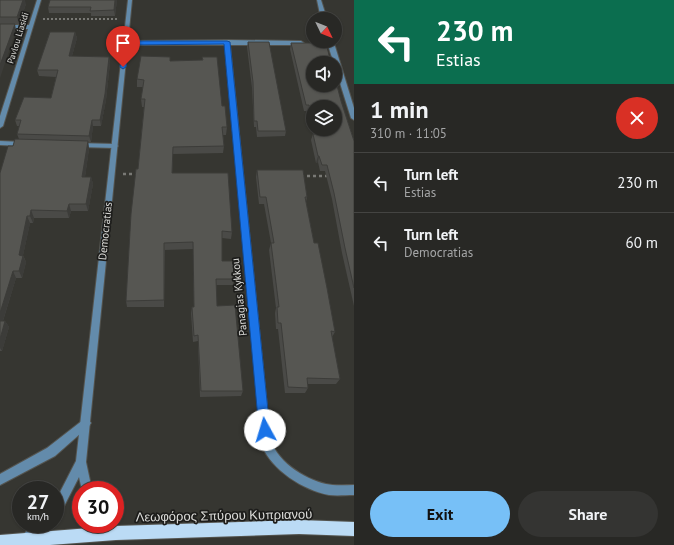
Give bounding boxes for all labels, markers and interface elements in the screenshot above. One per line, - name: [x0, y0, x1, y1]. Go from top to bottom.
- street label: Pavlou Liasidi: [4, 11, 31, 65]
- north arrow: [306, 12, 342, 48]
- map controls: [306, 12, 342, 136]
- text: 230 m: [436, 12, 513, 49]
- icon: left: [370, 16, 422, 68]
- pin: [106, 26, 140, 67]
- icon: arrive: [112, 32, 134, 54]
- text: Estias: [436, 48, 481, 71]
- button: sound: [306, 56, 342, 92]
- text: 1 min: [370, 94, 429, 125]
- button: close: [616, 97, 658, 139]
- button: layers: [306, 100, 342, 136]
- text: 310 m · 11:05: [370, 125, 447, 142]
- text: Turn left: [404, 165, 458, 184]
- icon: left: [370, 172, 392, 194]
- text: 230 m: [617, 173, 658, 192]
- text: Estias: [404, 184, 436, 201]
- street label: Democratias: [95, 201, 115, 261]
- text: Turn left: [404, 225, 458, 244]
- icon: left: [370, 232, 392, 254]
- text: 60 m: [625, 233, 658, 252]
- text: Democratias: [404, 244, 473, 261]
- street label: Panagias Kykkou: [228, 257, 250, 337]
- position arrow: [244, 409, 286, 451]
- speed limit sign: 30: [72, 481, 124, 533]
- text: 27: [27, 489, 49, 515]
- button: Exit: [370, 491, 510, 537]
- button: Share: [518, 491, 658, 537]
- street label: Λεωφόρος Σπύρου Κυπριανού: [136, 505, 312, 526]
- text: km/h: [27, 510, 49, 523]

